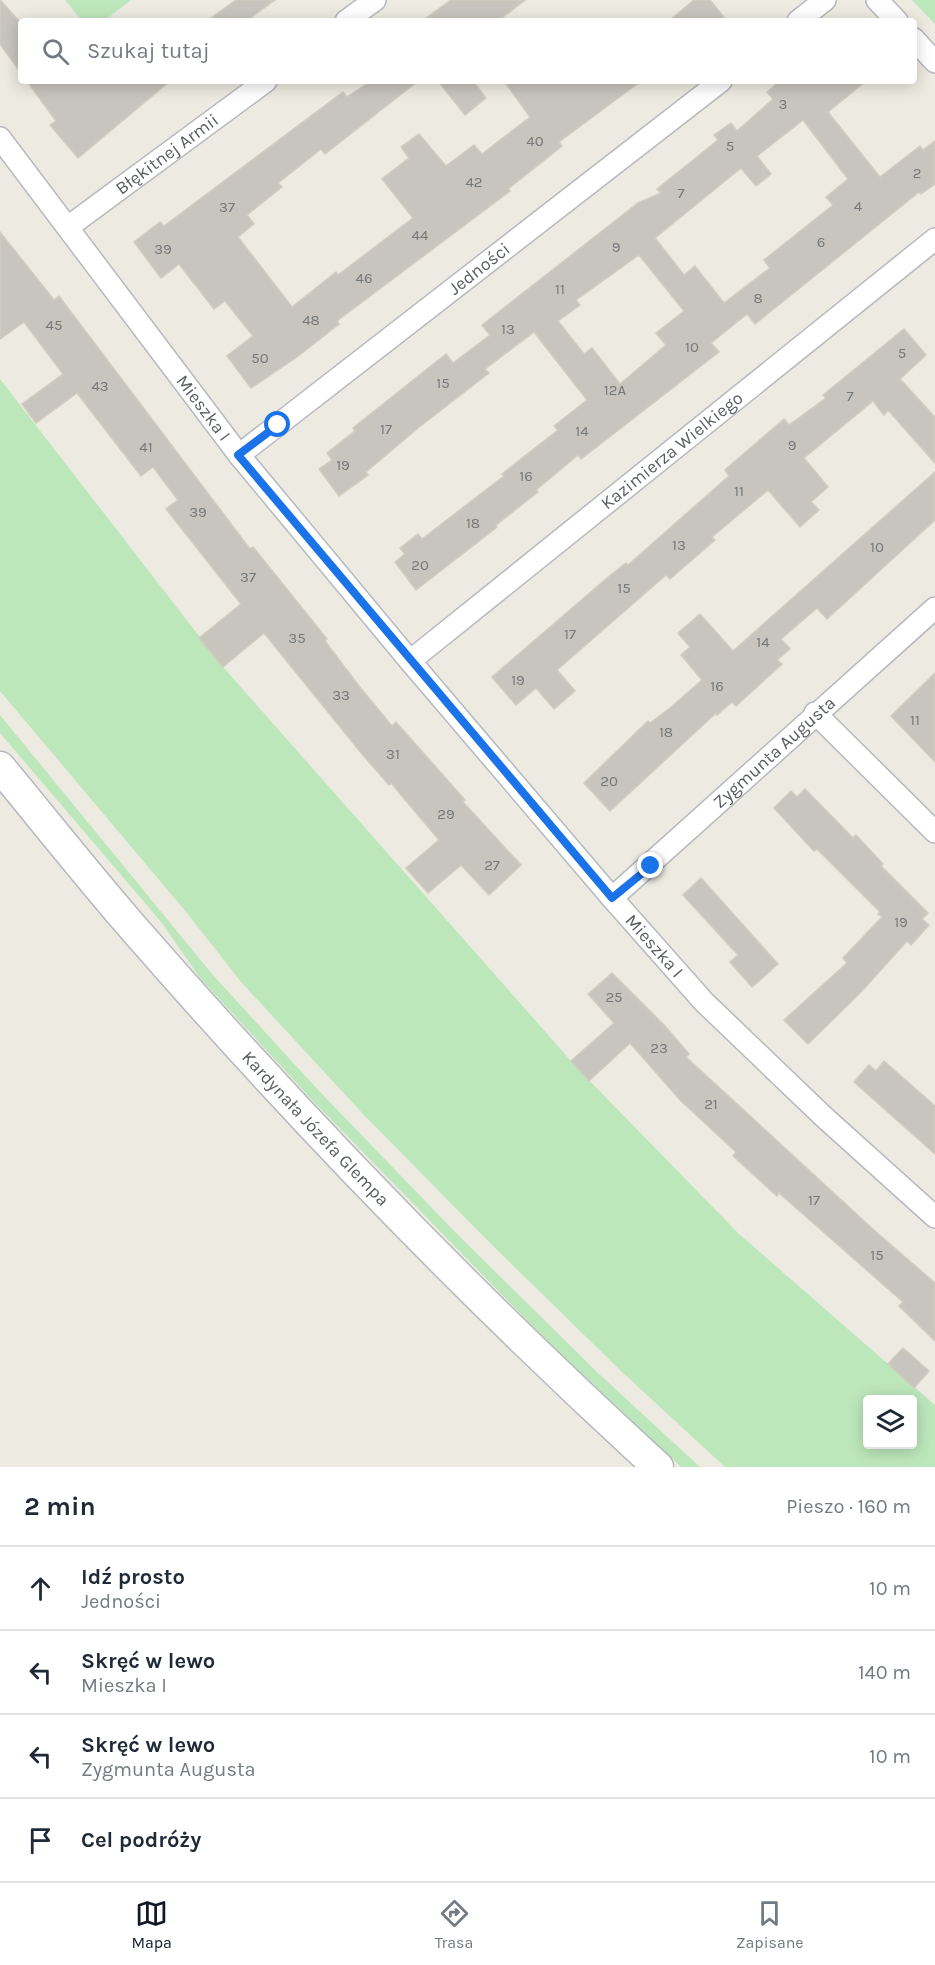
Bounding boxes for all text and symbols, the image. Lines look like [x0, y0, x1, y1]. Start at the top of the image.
search box [18, 18, 917, 84]
icon: search [39, 35, 72, 68]
text: Szukaj tutaj [87, 38, 210, 64]
house number: 3 [779, 95, 787, 113]
street label: Błękitnej Armii [111, 109, 223, 199]
house number: 40 [526, 132, 544, 150]
house number: 5 [726, 137, 734, 155]
house number: 2 [913, 164, 921, 182]
house number: 42 [465, 173, 483, 191]
house number: 7 [677, 184, 685, 202]
house number: 4 [854, 197, 863, 215]
house number: 37 [219, 198, 235, 216]
house number: 44 [412, 226, 429, 244]
house number: 6 [817, 233, 825, 251]
street label: Jedności [444, 238, 514, 299]
house number: 9 [612, 238, 620, 256]
house number: 39 [154, 240, 172, 258]
house number: 46 [356, 269, 372, 287]
house number: 11 [555, 280, 565, 298]
house number: 8 [753, 289, 763, 307]
house number: 48 [302, 311, 320, 329]
house number: 45 [46, 316, 62, 334]
house number: 13 [501, 320, 515, 338]
house number: 10 [685, 338, 699, 356]
house number: 5 [898, 344, 906, 362]
house number: 50 [251, 349, 269, 367]
street label: Mieszka I [171, 370, 236, 445]
house number: 15 [436, 374, 450, 392]
house number: 43 [91, 377, 109, 395]
house number: 12A [604, 381, 627, 399]
street label: Kazimierza Wielkiego [596, 387, 747, 514]
house number: 7 [846, 387, 854, 405]
route start [264, 411, 290, 437]
house number: 17 [380, 420, 392, 438]
house number: 14 [575, 422, 589, 440]
house number: 9 [788, 436, 796, 454]
house number: 41 [139, 438, 153, 456]
house number: 19 [336, 456, 350, 474]
house number: 16 [519, 467, 533, 485]
house number: 11 [734, 482, 744, 500]
house number: 39 [189, 503, 207, 521]
house number: 18 [466, 514, 480, 532]
house number: 13 [672, 536, 686, 554]
house number: 10 [870, 538, 884, 556]
house number: 20 [411, 556, 429, 574]
house number: 37 [240, 568, 256, 586]
house number: 15 [617, 579, 631, 597]
house number: 17 [564, 625, 576, 643]
house number: 35 [288, 629, 306, 647]
house number: 14 [756, 633, 770, 651]
house number: 19 [511, 671, 525, 689]
house number: 16 [710, 677, 724, 695]
house number: 33 [332, 686, 350, 704]
street label: Zygmunta Augusta [708, 692, 840, 813]
house number: 11 [910, 711, 920, 729]
house number: 18 [659, 723, 673, 741]
house number: 31 [386, 745, 400, 763]
house number: 20 [600, 772, 618, 790]
house number: 29 [437, 805, 455, 823]
route end [637, 852, 663, 878]
house number: 27 [484, 856, 500, 874]
street label: Mieszka I [620, 910, 688, 982]
house number: 19 [894, 913, 908, 931]
house number: 25 [605, 988, 623, 1006]
house number: 23 [650, 1039, 668, 1057]
street label: Kardynała Józefa Glempa [237, 1046, 394, 1211]
house number: 21 [704, 1095, 718, 1113]
house number: 17 [808, 1191, 820, 1209]
house number: 15 [870, 1246, 884, 1264]
map controls [863, 1395, 917, 1449]
button: layers [863, 1395, 917, 1449]
text: 2 min [24, 1491, 96, 1522]
text: Pieszo · 160 m [786, 1495, 911, 1518]
text: Idź prosto [81, 1564, 185, 1590]
icon: ahead [24, 1572, 57, 1605]
text: 10 m [869, 1577, 911, 1600]
text: Jedności [81, 1590, 161, 1613]
text: Skręć w lewo [81, 1648, 215, 1674]
icon: left [24, 1656, 57, 1689]
text: 140 m [858, 1661, 911, 1684]
text: Mieszka I [81, 1674, 167, 1697]
text: Skręć w lewo [81, 1732, 215, 1758]
icon: left [24, 1740, 57, 1773]
text: 10 m [869, 1745, 911, 1768]
text: Zygmunta Augusta [81, 1758, 255, 1781]
icon: arrive [24, 1824, 57, 1857]
text: Cel podróży [81, 1827, 201, 1853]
tab: Mapa [131, 1897, 172, 1952]
tab: Trasa [435, 1897, 473, 1952]
tab: Zapisane [736, 1897, 804, 1952]

